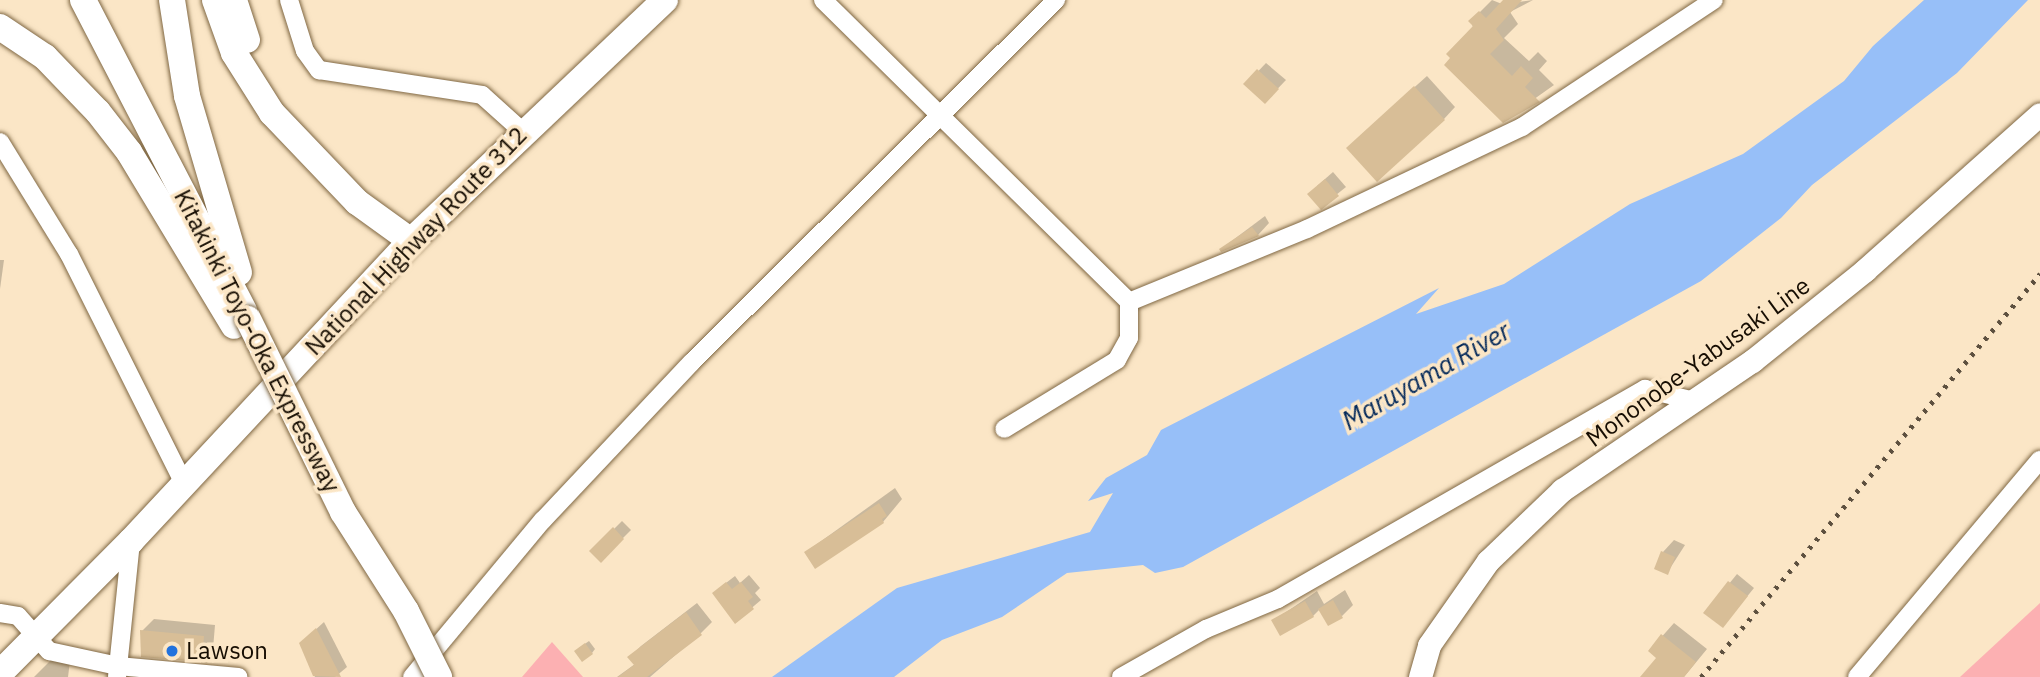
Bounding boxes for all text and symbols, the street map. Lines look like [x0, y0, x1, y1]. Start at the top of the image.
street label: National Highway Route 312 [299, 121, 533, 361]
street label: Kitakinki Toyo-Oka Expressway [168, 185, 346, 497]
street label: Mononobe-Yabusaki Line [1580, 271, 1816, 453]
water label: Maruyama River [1337, 315, 1515, 437]
place label: Lawson [186, 637, 268, 665]
marker: Lawson [164, 643, 180, 659]

